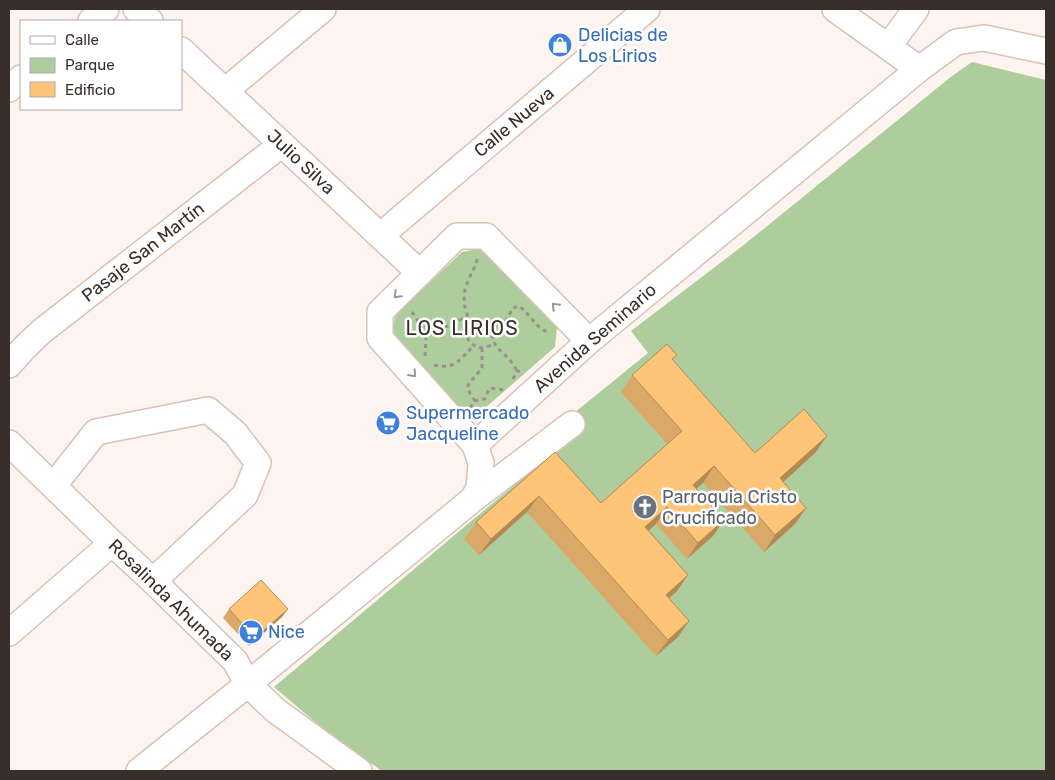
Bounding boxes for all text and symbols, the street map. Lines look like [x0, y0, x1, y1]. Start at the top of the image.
legend [20, 20, 182, 110]
place label: Delicias de Los Lirios [578, 24, 668, 67]
text: Calle [65, 31, 99, 49]
shop icon: Delicias de Los Lirios [547, 32, 573, 58]
text: Parque [65, 56, 115, 74]
text: Edificio [65, 81, 115, 99]
street label: Calle Nueva [469, 82, 559, 162]
street label: Julio Silva [262, 125, 340, 199]
street label: Pasaje San Martín [77, 197, 209, 307]
street label: Avenida Seminario [529, 279, 661, 397]
one-way arrow [394, 289, 403, 298]
one-way arrow [552, 303, 561, 312]
district label: LOS LIRIOS [405, 316, 519, 340]
one-way arrow [407, 369, 416, 378]
place label: Supermercado Jacqueline [406, 402, 529, 445]
supermarket icon: Supermercado Jacqueline [375, 410, 401, 436]
place label: Parroquia Cristo Crucificado [662, 486, 797, 529]
church icon: Parroquia Cristo Crucificado [632, 494, 658, 520]
street label: Rosalinda Ahumada [104, 535, 238, 665]
supermarket icon: Nice [238, 619, 264, 645]
place label: Nice [268, 621, 305, 643]

